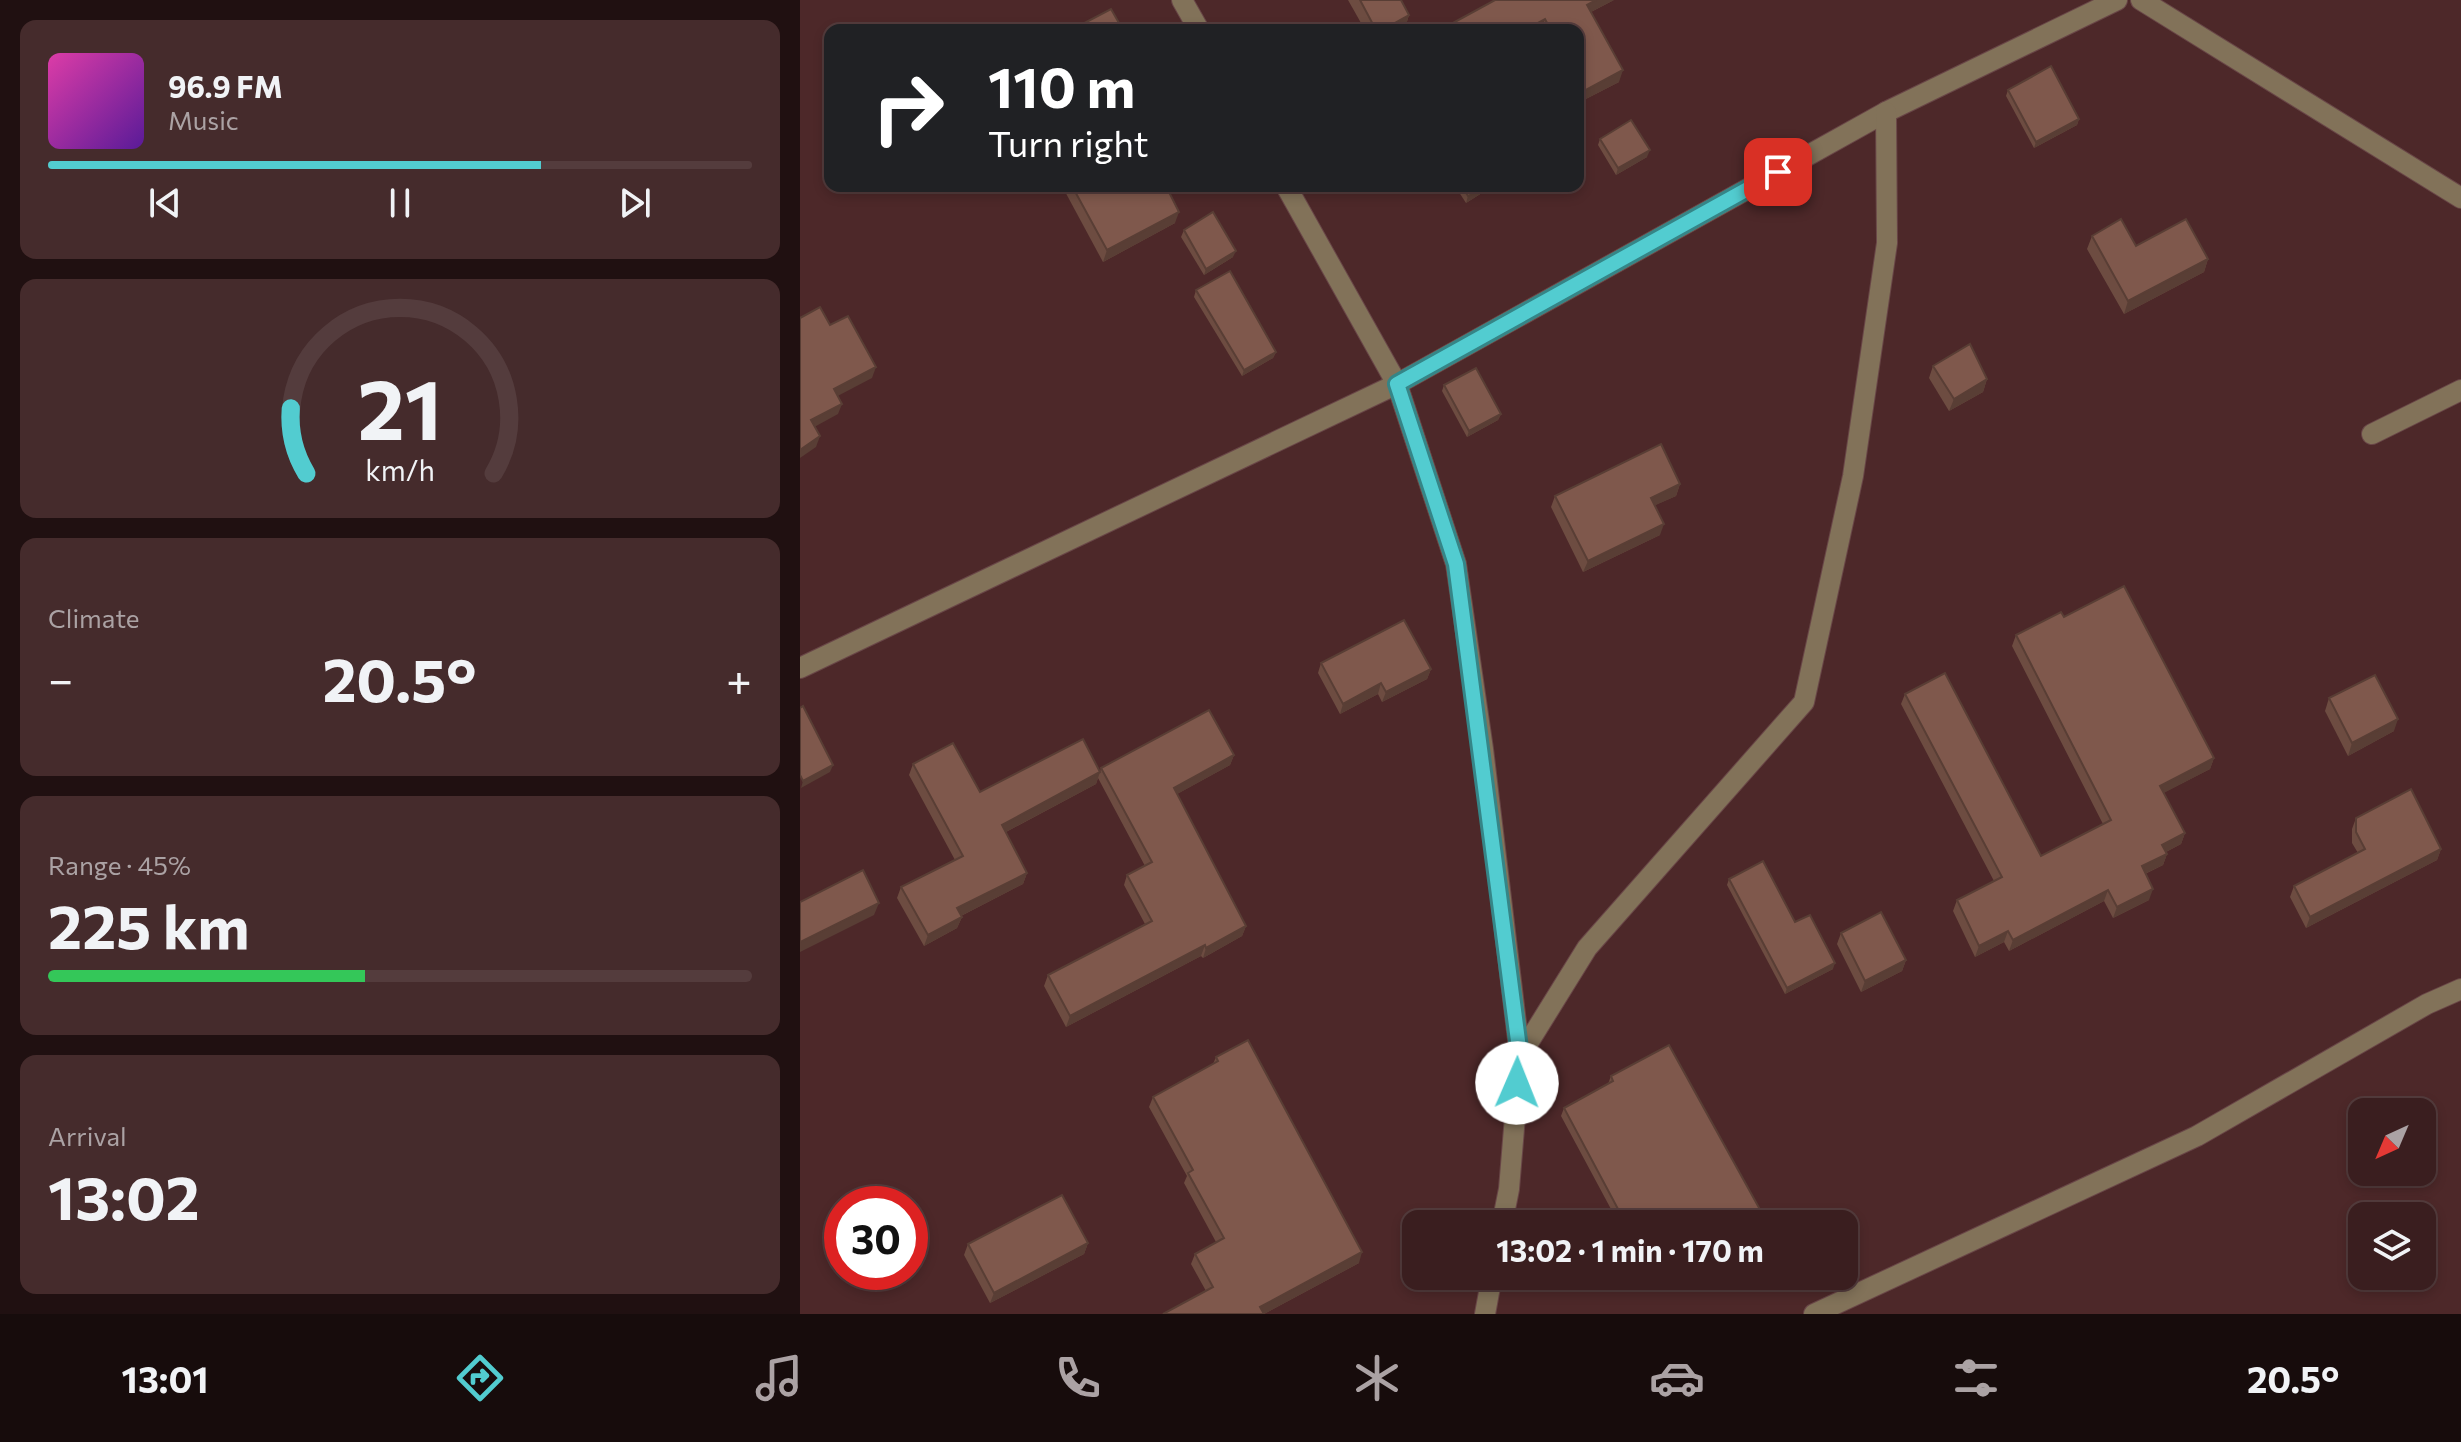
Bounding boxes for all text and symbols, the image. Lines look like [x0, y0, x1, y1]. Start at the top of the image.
text: 110 m [988, 51, 1135, 120]
icon: right [856, 56, 960, 160]
text: 96.9 FM [168, 67, 283, 104]
text: Music [168, 104, 239, 135]
text: Turn right [988, 120, 1149, 164]
pin [1744, 138, 1812, 206]
icon: arrive [1756, 150, 1800, 194]
icon: previous [143, 181, 187, 225]
icon: pause [378, 181, 422, 225]
icon: next [613, 181, 657, 225]
text: 21 [358, 355, 442, 457]
text: km/h [365, 452, 435, 487]
text: Climate [48, 602, 140, 633]
text: 20.5° [323, 641, 477, 714]
text: − [48, 651, 73, 705]
text: + [726, 651, 752, 705]
text: Range · 45% [48, 849, 191, 880]
text: 225 km [48, 888, 250, 961]
position arrow [1475, 1041, 1559, 1125]
north arrow [2348, 1098, 2436, 1186]
map controls [2348, 1098, 2436, 1290]
text: Arrival [48, 1120, 127, 1151]
text: 13:02 [48, 1159, 200, 1232]
speed limit sign: 30 [824, 1186, 928, 1290]
button: layers [2348, 1202, 2436, 1290]
text: 13:02 · 1 min · 170 m [1496, 1231, 1764, 1268]
icon: directions [452, 1350, 508, 1406]
icon: music [751, 1350, 807, 1406]
icon: phone [1050, 1350, 1106, 1406]
icon: climate [1349, 1350, 1405, 1406]
icon: car [1649, 1350, 1705, 1406]
icon: filters [1948, 1350, 2004, 1406]
text: 13:01 [122, 1356, 209, 1400]
text: 20.5° [2247, 1356, 2339, 1400]

